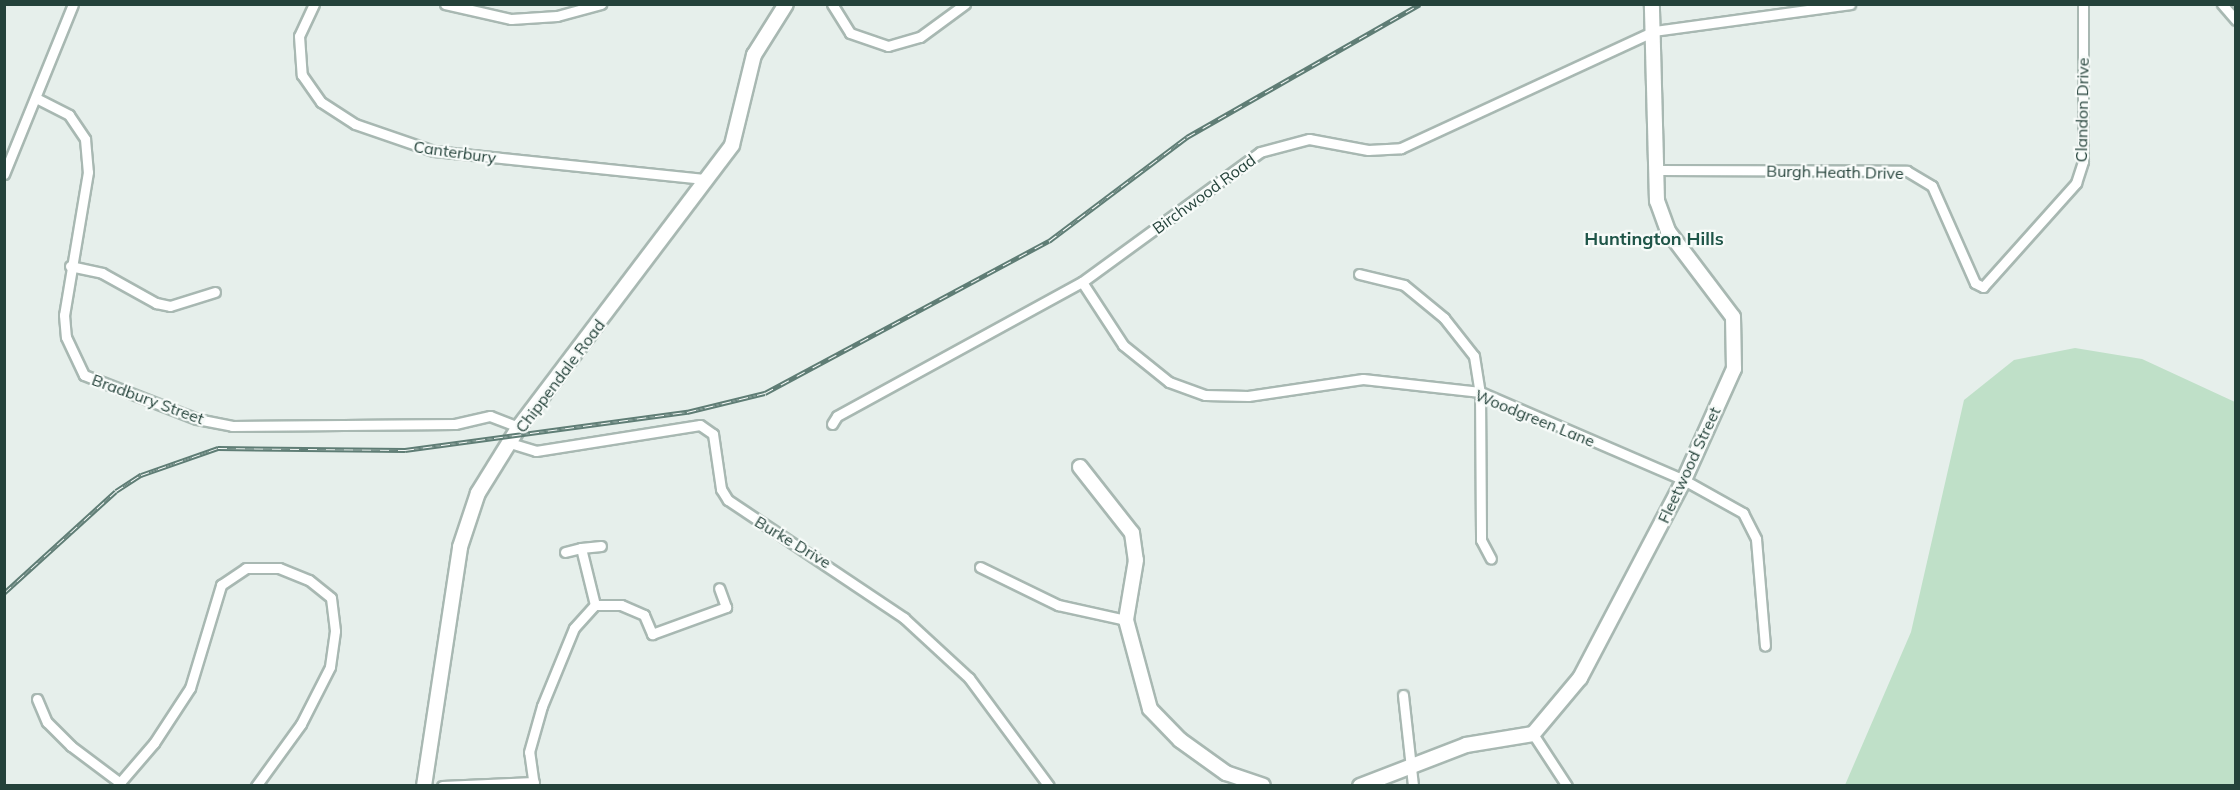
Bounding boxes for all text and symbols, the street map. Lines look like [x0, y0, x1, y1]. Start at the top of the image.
street label: Clandon Drive [2071, 58, 2093, 162]
street label: Canterbury [412, 137, 498, 167]
street label: Birchwood Road [1149, 150, 1259, 238]
street label: Burgh Heath Drive [1766, 161, 1904, 183]
district label: Huntington Hills [1584, 228, 1724, 250]
street label: Chippendale Road [511, 316, 609, 436]
street label: Bradbury Street [89, 370, 207, 428]
street label: Woodgreen Lane [1472, 385, 1598, 451]
street label: Fleetwood Street [1654, 404, 1724, 526]
street label: Burke Drive [751, 512, 835, 572]

